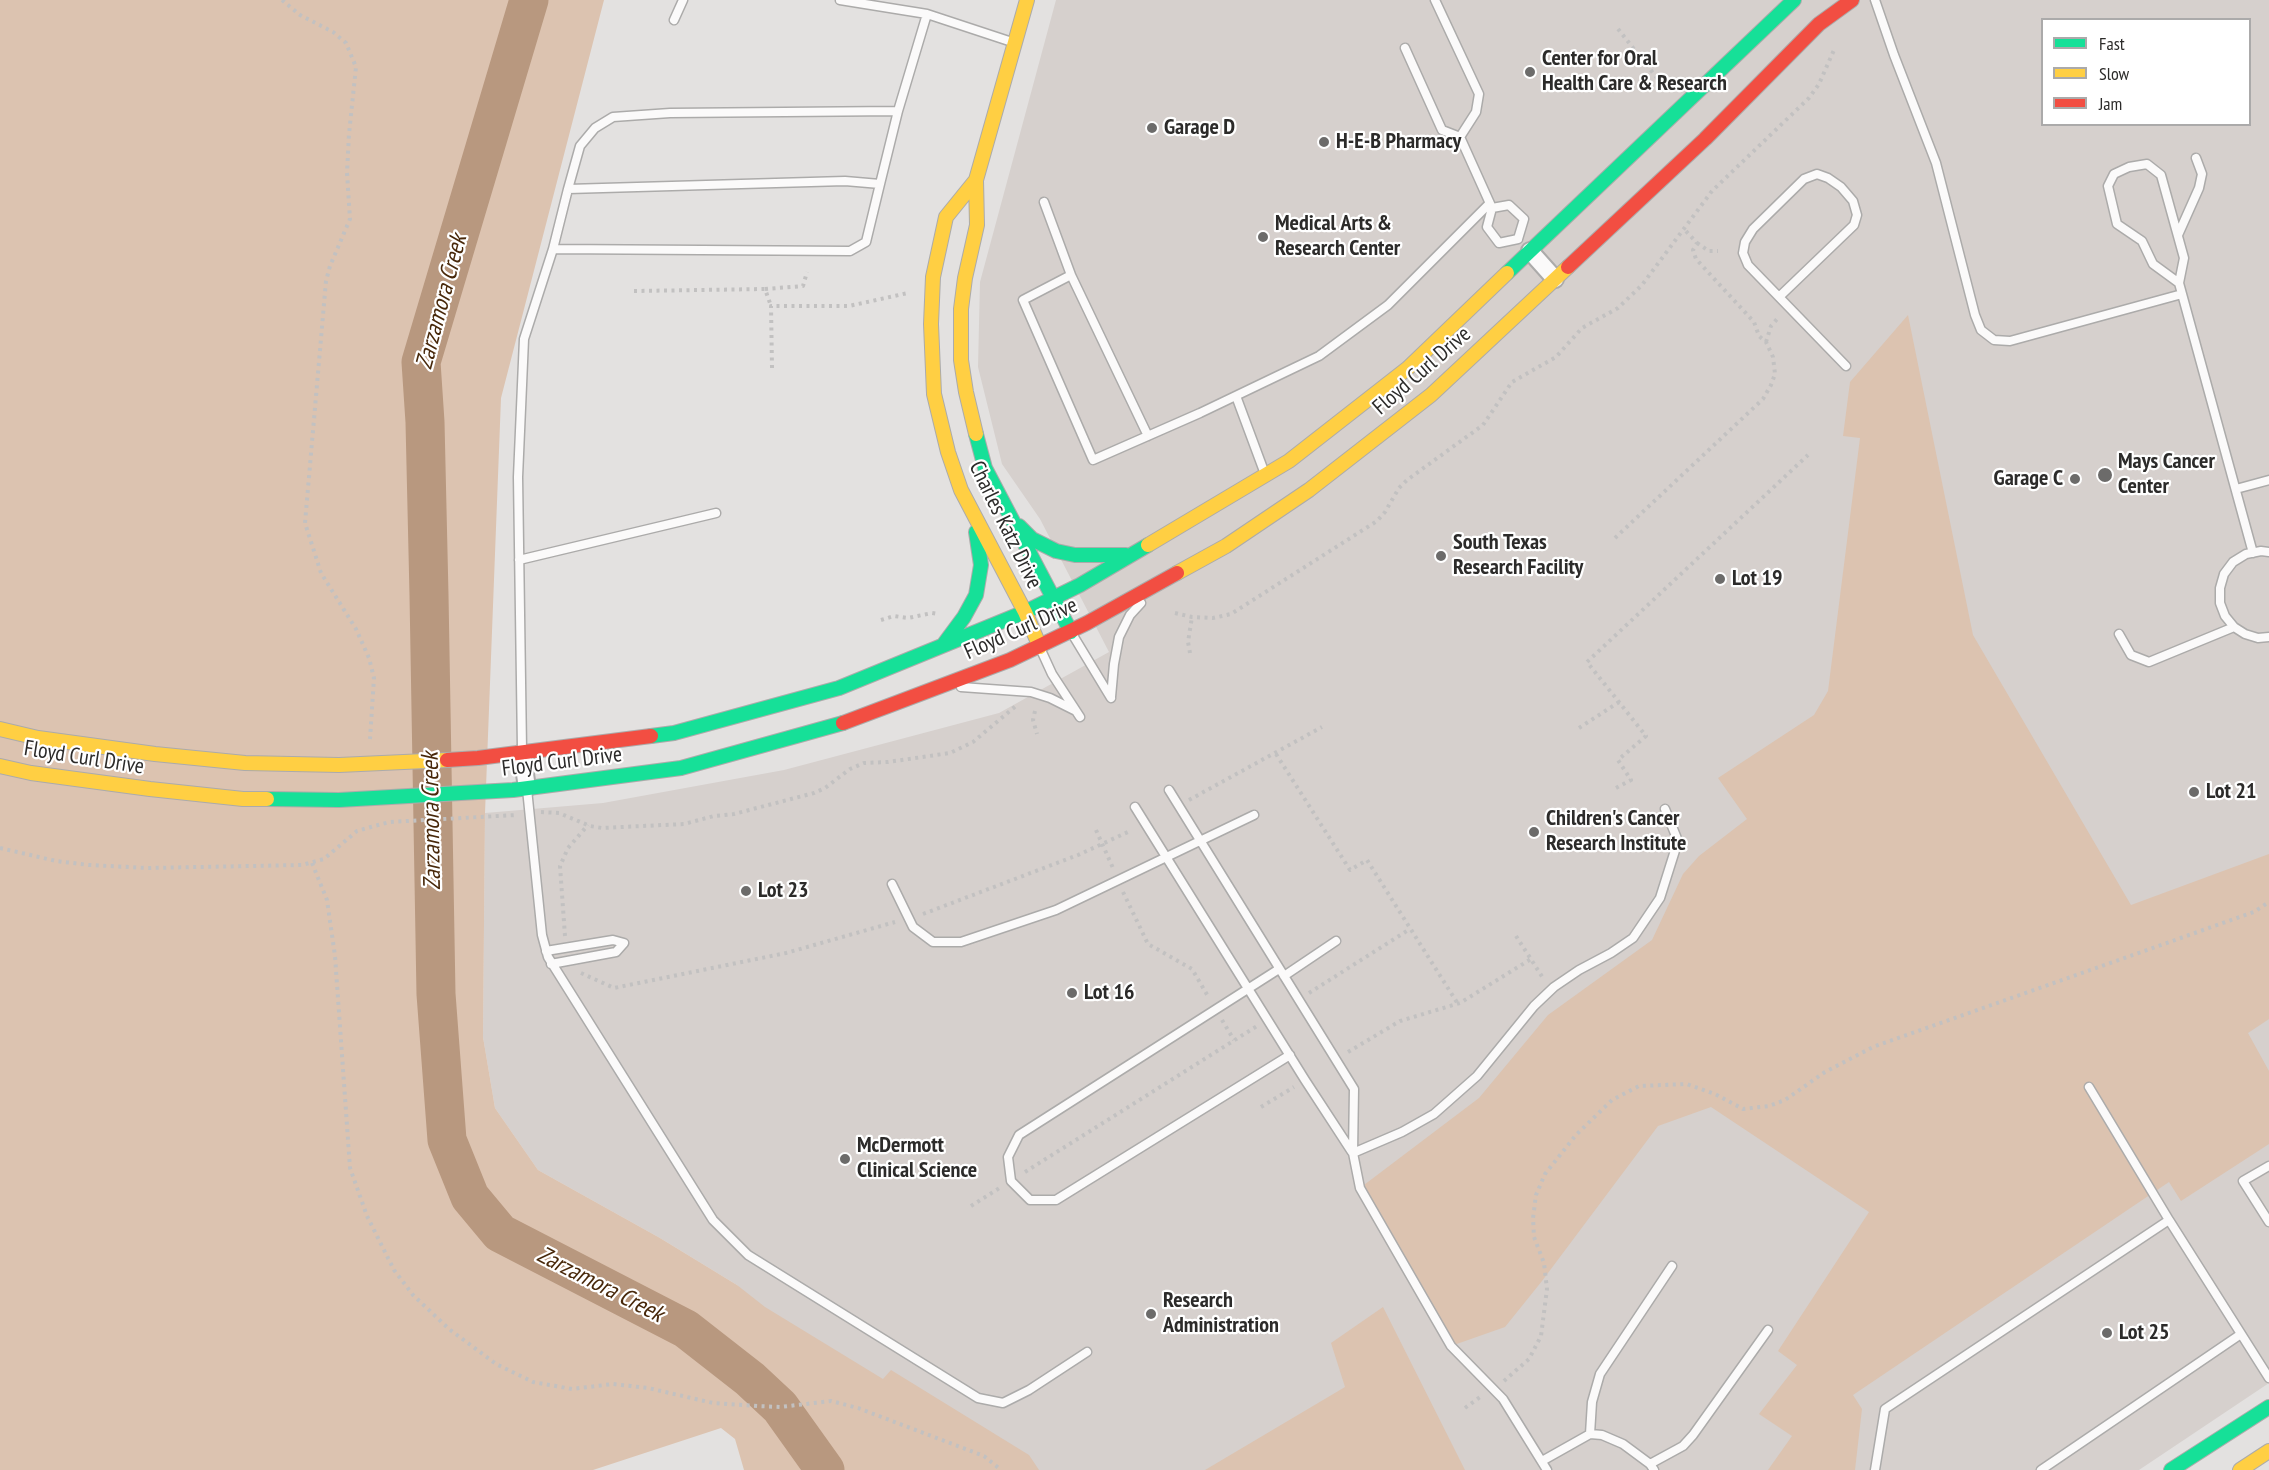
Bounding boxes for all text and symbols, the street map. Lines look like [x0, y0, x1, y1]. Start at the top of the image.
legend [2041, 18, 2251, 126]
text: Fast [2099, 32, 2125, 55]
place label: Center for Oral Health Care & Research [1542, 46, 1727, 98]
text: Slow [2099, 62, 2129, 85]
marker: Center for Oral Health Care & Research [1523, 65, 1537, 79]
text: Jam [2099, 92, 2122, 115]
place label: Garage D [1164, 115, 1235, 141]
marker: Garage D [1145, 121, 1159, 135]
place label: H-E-B Pharmacy [1336, 129, 1461, 155]
marker: H-E-B Pharmacy [1317, 135, 1331, 149]
place label: Medical Arts & Research Center [1275, 211, 1400, 262]
marker: Medical Arts & Research Center [1256, 230, 1270, 244]
water label: Zarzamora Creek [410, 232, 474, 372]
street label: Floyd Curl Drive [1368, 321, 1476, 421]
place label: Mays Cancer Center [2118, 449, 2215, 500]
street label: Charles Katz Drive [963, 457, 1047, 593]
place label: Garage C [1994, 466, 2063, 492]
marker: Mays Cancer Center [2096, 466, 2114, 484]
marker: Garage C [2068, 472, 2082, 486]
place label: South Texas Research Facility [1453, 530, 1583, 582]
marker: South Texas Research Facility [1434, 549, 1448, 563]
place label: Lot 19 [1732, 566, 1782, 592]
marker: Lot 19 [1713, 572, 1727, 586]
street label: Floyd Curl Drive [960, 592, 1082, 666]
street label: Floyd Curl Drive [22, 735, 146, 781]
street label: Floyd Curl Drive [500, 742, 624, 782]
water label: Zarzamora Creek [416, 752, 448, 890]
place label: Lot 21 [2206, 779, 2256, 805]
marker: Lot 21 [2187, 785, 2201, 799]
place label: Children's Cancer Research Institute [1546, 806, 1687, 858]
marker: Children's Cancer Research Institute [1527, 825, 1541, 839]
place label: Lot 23 [758, 878, 808, 904]
marker: Lot 23 [739, 884, 753, 898]
place label: Lot 16 [1084, 980, 1134, 1006]
marker: Lot 16 [1065, 986, 1079, 1000]
place label: McDermott Clinical Science [857, 1133, 977, 1184]
marker: McDermott Clinical Science [838, 1152, 852, 1166]
water label: Zarzamora Creek [532, 1241, 668, 1329]
place label: Research Administration [1163, 1288, 1279, 1340]
marker: Research Administration [1144, 1307, 1158, 1321]
place label: Lot 25 [2119, 1320, 2169, 1346]
marker: Lot 25 [2100, 1326, 2114, 1340]

